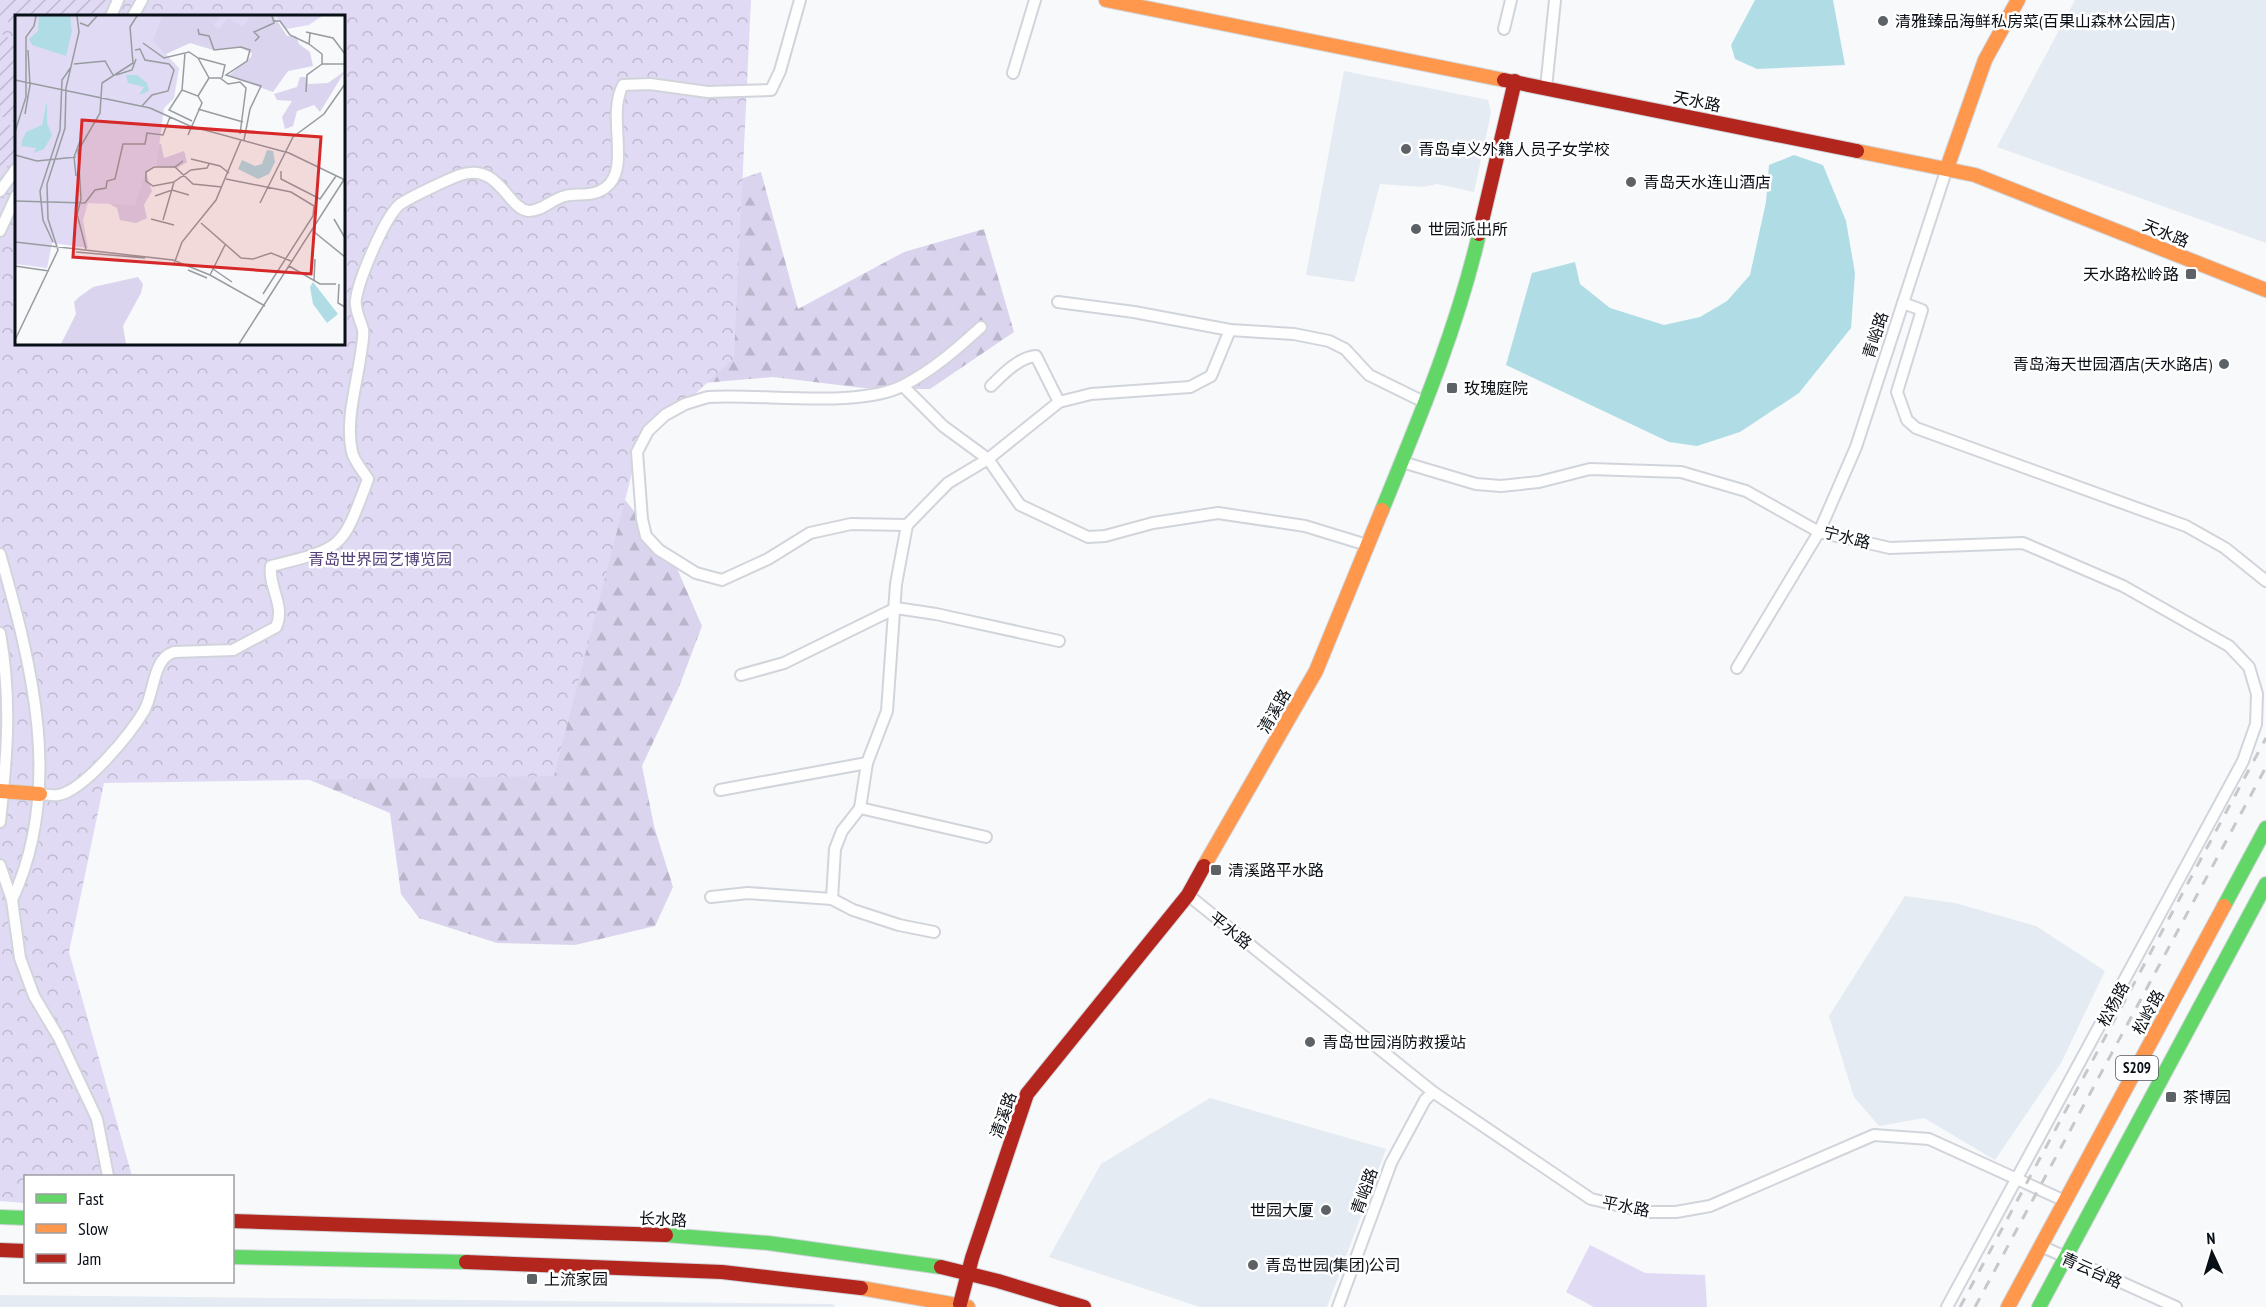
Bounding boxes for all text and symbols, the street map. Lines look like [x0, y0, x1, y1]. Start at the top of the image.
place label: 清雅臻品海鲜私房菜(百果山森林公园店) [1895, 11, 2175, 31]
marker: 清雅臻品海鲜私房菜(百果山森林公园店) [1876, 14, 1890, 28]
inset map [15, 15, 345, 345]
street label: 天水路 [1672, 87, 1722, 115]
place label: 青岛卓义外籍人员子女学校 [1418, 139, 1610, 159]
marker: 青岛卓义外籍人员子女学校 [1399, 142, 1413, 156]
place label: 青岛天水连山酒店 [1643, 172, 1771, 192]
marker: 青岛天水连山酒店 [1624, 175, 1638, 189]
street label: 天水路 [2140, 215, 2192, 251]
place label: 世园派出所 [1428, 219, 1508, 239]
marker: 世园派出所 [1409, 222, 1423, 236]
place label: 天水路松岭路 [2083, 264, 2179, 284]
marker: 天水路松岭路 [2184, 267, 2198, 281]
street label: 青峪路 [1858, 309, 1892, 361]
place label: 青岛海天世园酒店(天水路店) [2013, 354, 2212, 374]
marker: 青岛海天世园酒店(天水路店) [2217, 357, 2231, 371]
place label: 玫瑰庭院 [1464, 378, 1528, 398]
marker: 玫瑰庭院 [1445, 381, 1459, 395]
street label: 宁水路 [1821, 521, 1873, 553]
park label: 青岛世界园艺博览园 [308, 549, 452, 569]
street label: 清溪路 [1253, 685, 1295, 737]
place label: 清溪路平水路 [1228, 860, 1324, 880]
marker: 清溪路平水路 [1209, 863, 1223, 877]
street label: 平水路 [1206, 907, 1256, 953]
street label: 松杨路 [2093, 978, 2133, 1030]
street label: 松岭路 [2128, 986, 2168, 1038]
place label: 青岛世园消防救援站 [1322, 1032, 1466, 1052]
marker: 青岛世园消防救援站 [1303, 1035, 1317, 1049]
road number: S209 [2116, 1056, 2158, 1080]
place label: 茶博园 [2183, 1087, 2231, 1107]
street label: 清溪路 [985, 1089, 1021, 1141]
marker: 茶博园 [2164, 1090, 2178, 1104]
street label: 青峪路 [1346, 1165, 1382, 1217]
legend [24, 1175, 234, 1283]
text: Fast [78, 1187, 104, 1210]
street label: 平水路 [1601, 1192, 1651, 1220]
place label: 世园大厦 [1250, 1200, 1314, 1220]
marker: 世园大厦 [1319, 1203, 1333, 1217]
street label: 长水路 [639, 1208, 687, 1230]
text: Slow [78, 1217, 109, 1240]
north arrow [2182, 1223, 2242, 1283]
text: N [2206, 1228, 2216, 1248]
text: Jam [77, 1247, 101, 1270]
street label: 青云台路 [2059, 1248, 2125, 1292]
place label: 青岛世园(集团)公司 [1265, 1255, 1400, 1275]
marker: 青岛世园(集团)公司 [1246, 1258, 1260, 1272]
place label: 上流家园 [544, 1269, 608, 1289]
marker: 上流家园 [525, 1272, 539, 1286]

